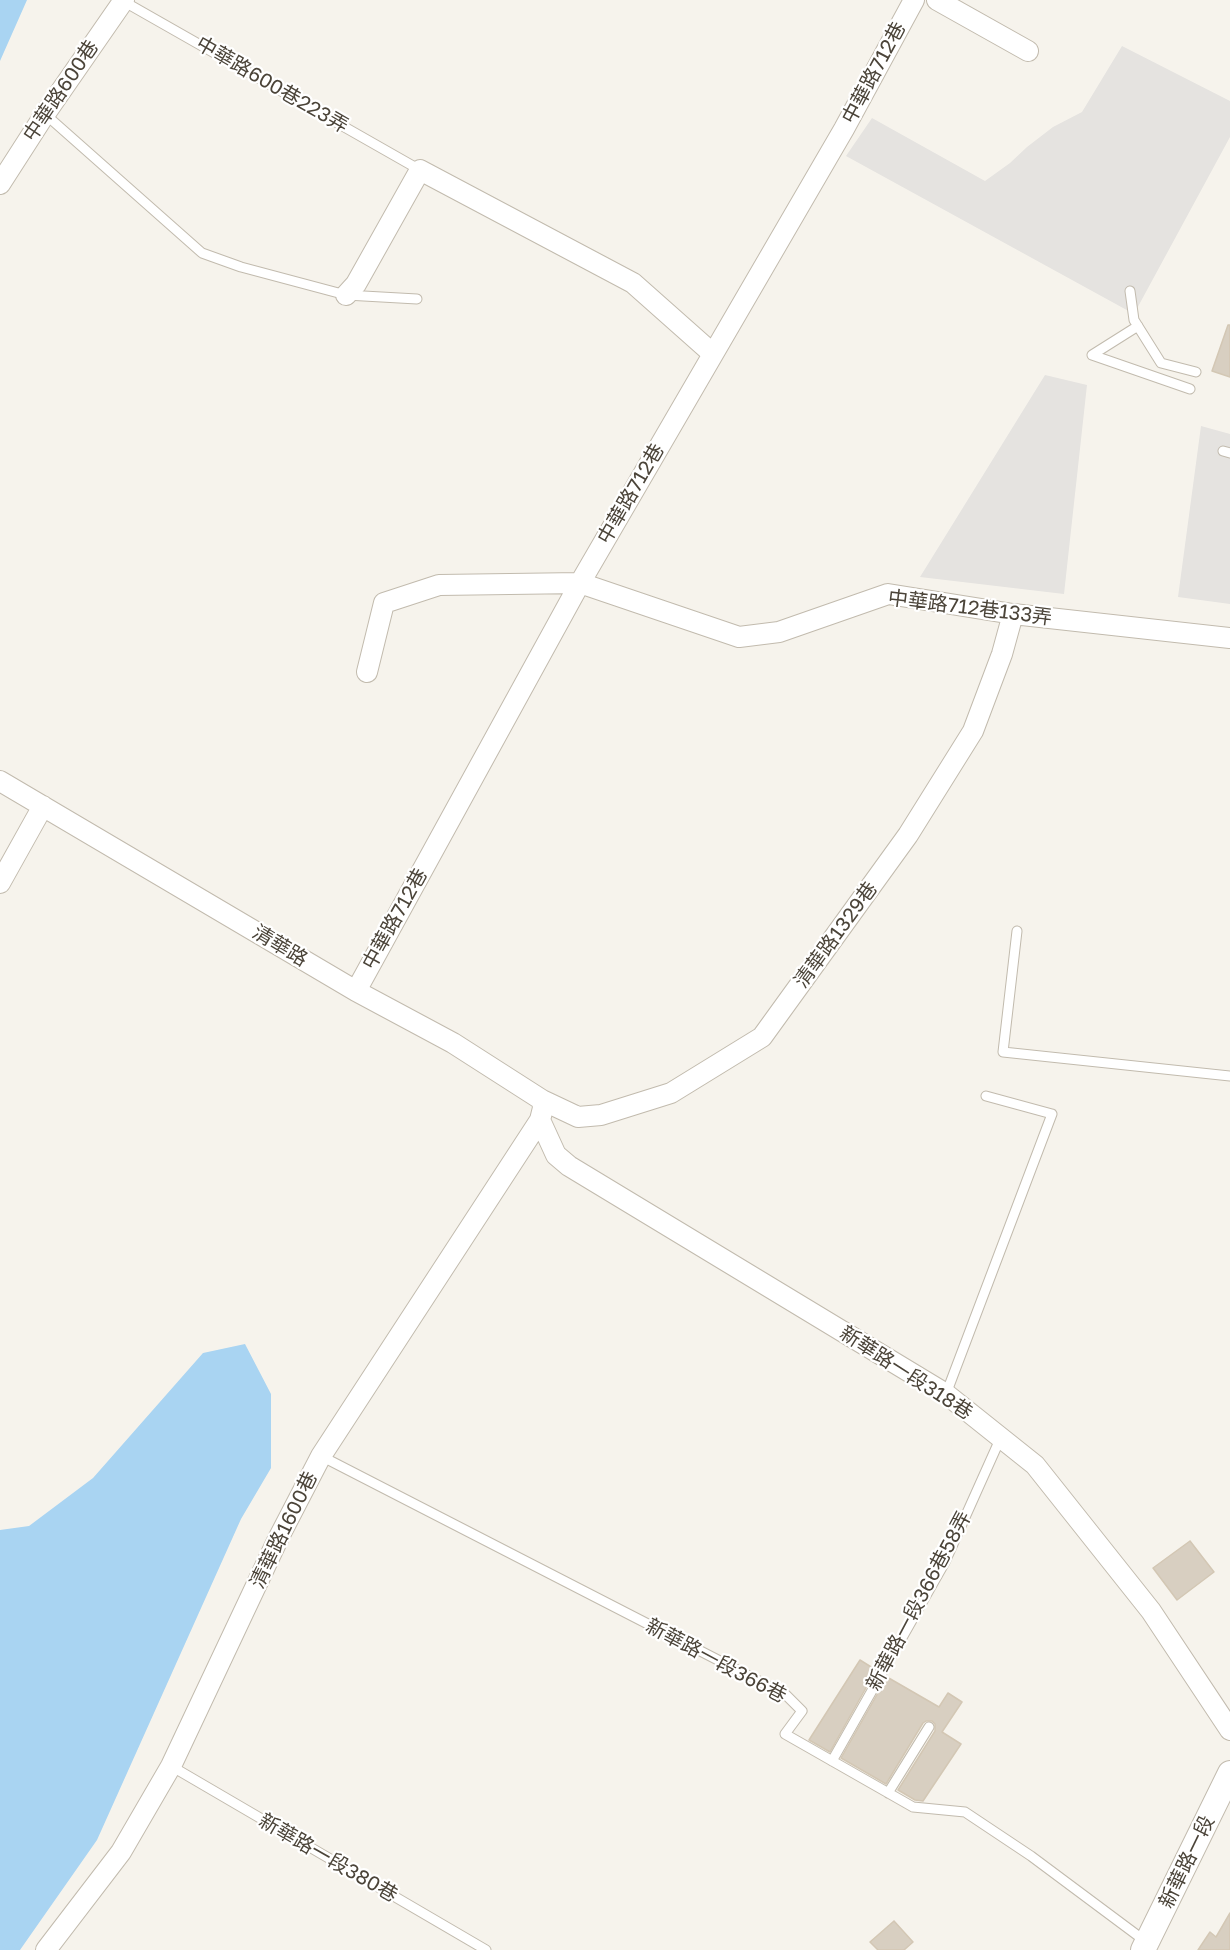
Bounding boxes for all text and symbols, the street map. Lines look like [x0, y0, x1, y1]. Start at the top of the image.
street label: 中華路712巷 [837, 18, 911, 128]
street label: 中華路600巷223弄 [192, 32, 352, 138]
street label: 中華路600巷 [18, 36, 104, 146]
street label: 中華路712巷 [593, 440, 669, 548]
street label: 中華路712巷133弄 [887, 586, 1053, 630]
street label: 中華路712巷 [357, 864, 433, 974]
street label: 清華路1329巷 [790, 877, 882, 993]
street label: 清華路 [248, 920, 312, 972]
street label: 新華路一段318巷 [835, 1321, 977, 1425]
street label: 清華路1600巷 [245, 1468, 323, 1592]
street label: 新華路一段366巷58弄 [862, 1507, 976, 1695]
street label: 新華路一段366巷 [642, 1614, 790, 1708]
street label: 新華路一段380巷 [254, 1809, 402, 1907]
street label: 新華路一段 [1154, 1812, 1220, 1912]

